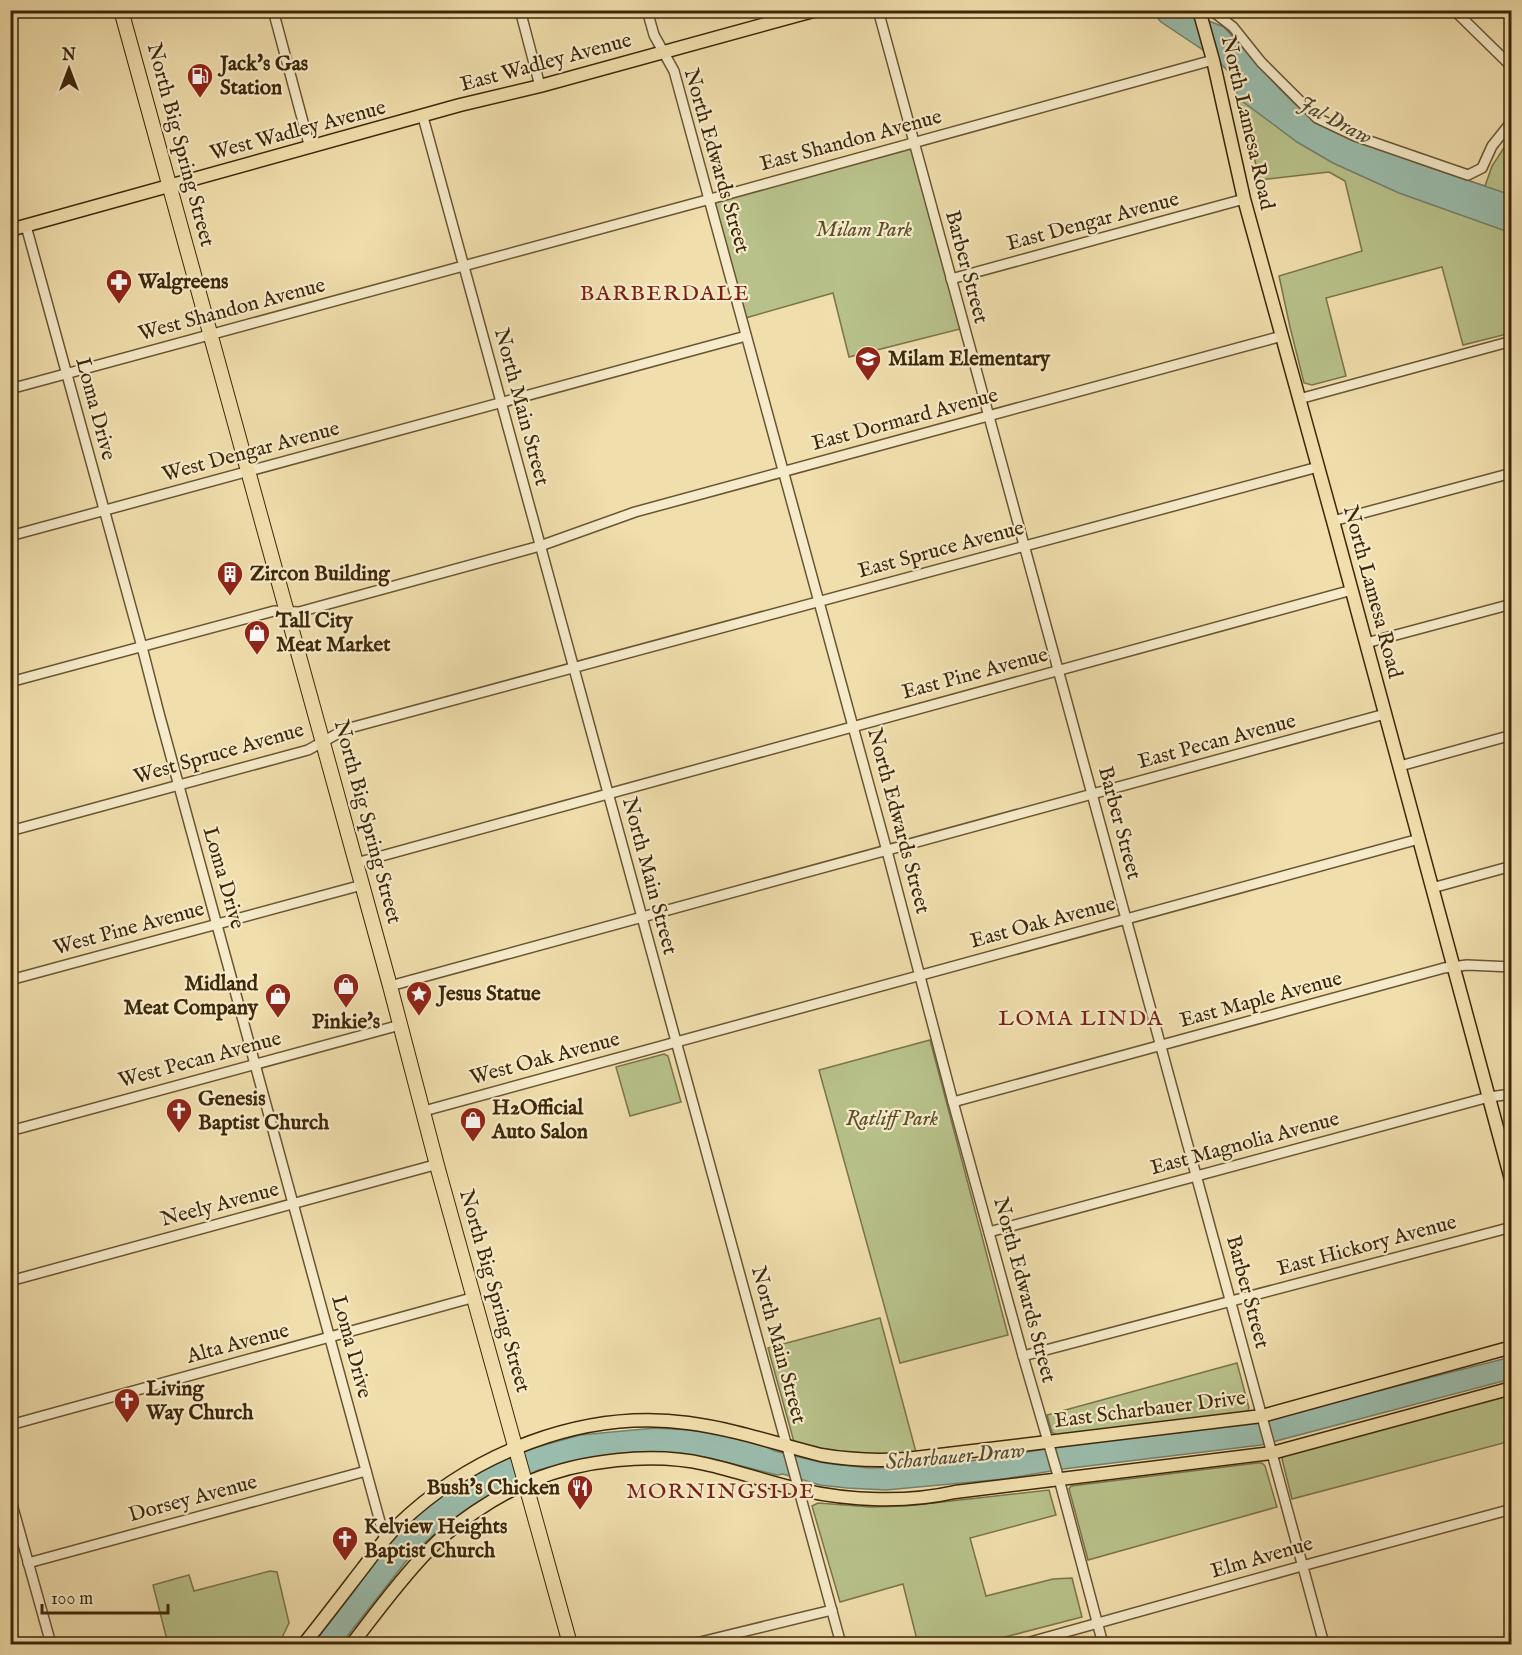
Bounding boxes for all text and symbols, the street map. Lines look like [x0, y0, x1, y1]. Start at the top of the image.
street label: East Wadley Avenue [457, 27, 635, 99]
street label: North Lamesa Road [1214, 33, 1280, 213]
north arrow [39, 39, 99, 99]
street label: North Big Spring Street [140, 40, 220, 250]
text: N [61, 46, 76, 66]
place label: Jack's Gas Station [217, 51, 308, 102]
fuel station icon: Jack's Gas Station [185, 61, 215, 99]
street label: North Edwards Street [677, 65, 755, 257]
water label: Jal Draw [1294, 90, 1376, 152]
street label: West Wadley Avenue [207, 94, 389, 167]
street label: East Shandon Avenue [757, 104, 945, 178]
street label: East Dengar Avenue [1004, 186, 1183, 258]
street label: Barber Street [938, 207, 994, 327]
park label: Milam Park [816, 217, 913, 244]
pharmacy icon: Walgreens [104, 267, 134, 305]
place label: Walgreens [137, 269, 229, 296]
street label: West Shandon Avenue [136, 272, 329, 348]
district label: BARBERDALE [580, 280, 750, 308]
street label: North Main Street [487, 325, 555, 489]
school or university icon: Milam Elementary [853, 344, 883, 382]
place label: Milam Elementary [888, 346, 1051, 373]
street label: Loma Drive [68, 355, 122, 464]
street label: East Dormard Avenue [809, 382, 1001, 458]
street label: West Dengar Avenue [159, 415, 343, 489]
street label: North Lamesa Road [1336, 503, 1408, 682]
street label: East Spruce Avenue [855, 515, 1027, 585]
building icon: Zircon Building [215, 559, 245, 597]
place label: Zircon Building [250, 561, 390, 588]
place label: Tall City Meat Market [275, 608, 391, 659]
shop icon: Tall City Meat Market [242, 618, 272, 656]
street label: East Pine Avenue [899, 641, 1051, 706]
street label: East Pecan Avenue [1135, 708, 1299, 776]
street label: West Spruce Avenue [131, 717, 308, 791]
street label: North Big Spring Street [327, 717, 407, 927]
street label: North Edwards Street [860, 725, 936, 917]
street label: Barber Street [1091, 763, 1147, 883]
street label: North Main Street [615, 794, 683, 958]
street label: Loma Drive [196, 824, 251, 933]
street label: East Oak Avenue [967, 891, 1119, 955]
street label: West Pine Avenue [51, 896, 208, 962]
street label: East Maple Avenue [1177, 965, 1345, 1035]
place label: Midland Meat Company [124, 971, 259, 1022]
shop icon: Pinkie's [331, 971, 361, 1009]
place icon: Jesus Statue [404, 979, 434, 1017]
shop icon: Midland Meat Company [263, 981, 293, 1019]
place label: Jesus Statue [435, 981, 541, 1008]
district label: LOMA LINDA [998, 1005, 1164, 1033]
place label: Pinkie's [312, 1009, 380, 1036]
street label: West Pecan Avenue [116, 1025, 285, 1095]
street label: West Oak Avenue [467, 1026, 623, 1092]
place label: Genesis Baptist Church [198, 1086, 330, 1137]
place label: H2Official Auto Salon [491, 1095, 588, 1146]
church icon: Genesis Baptist Church [164, 1096, 194, 1134]
shop icon: H2Official Auto Salon [458, 1105, 488, 1143]
park label: Ratliff Park [846, 1106, 939, 1133]
street label: East Magnolia Avenue [1148, 1106, 1343, 1182]
street label: Neely Avenue [158, 1176, 283, 1234]
street label: North Big Spring Street [452, 1186, 536, 1396]
street label: North Edwards Street [986, 1194, 1062, 1386]
street label: East Hickory Avenue [1274, 1209, 1460, 1283]
street label: Barber Street [1219, 1232, 1275, 1352]
street label: North Main Street [744, 1263, 812, 1427]
street label: Loma Drive [324, 1293, 378, 1402]
street label: Alta Avenue [183, 1317, 293, 1371]
place label: Living Way Church [145, 1376, 254, 1427]
street label: East Scharbauer Drive [1053, 1385, 1248, 1435]
church icon: Living Way Church [112, 1386, 142, 1424]
water label: Scharbauer Draw [884, 1437, 1026, 1477]
street label: Dorsey Avenue [126, 1469, 261, 1529]
restaurant icon: Bush's Chicken [565, 1473, 595, 1511]
place label: Bush's Chicken [426, 1475, 560, 1502]
district label: MORNINGSIDE [626, 1478, 816, 1506]
place label: Kelview Heights Baptist Church [364, 1514, 507, 1565]
church icon: Kelview Heights Baptist Church [330, 1524, 360, 1562]
street label: Elm Avenue [1208, 1530, 1317, 1585]
scale bar [42, 1577, 168, 1615]
text: 100 m [51, 1588, 93, 1611]

